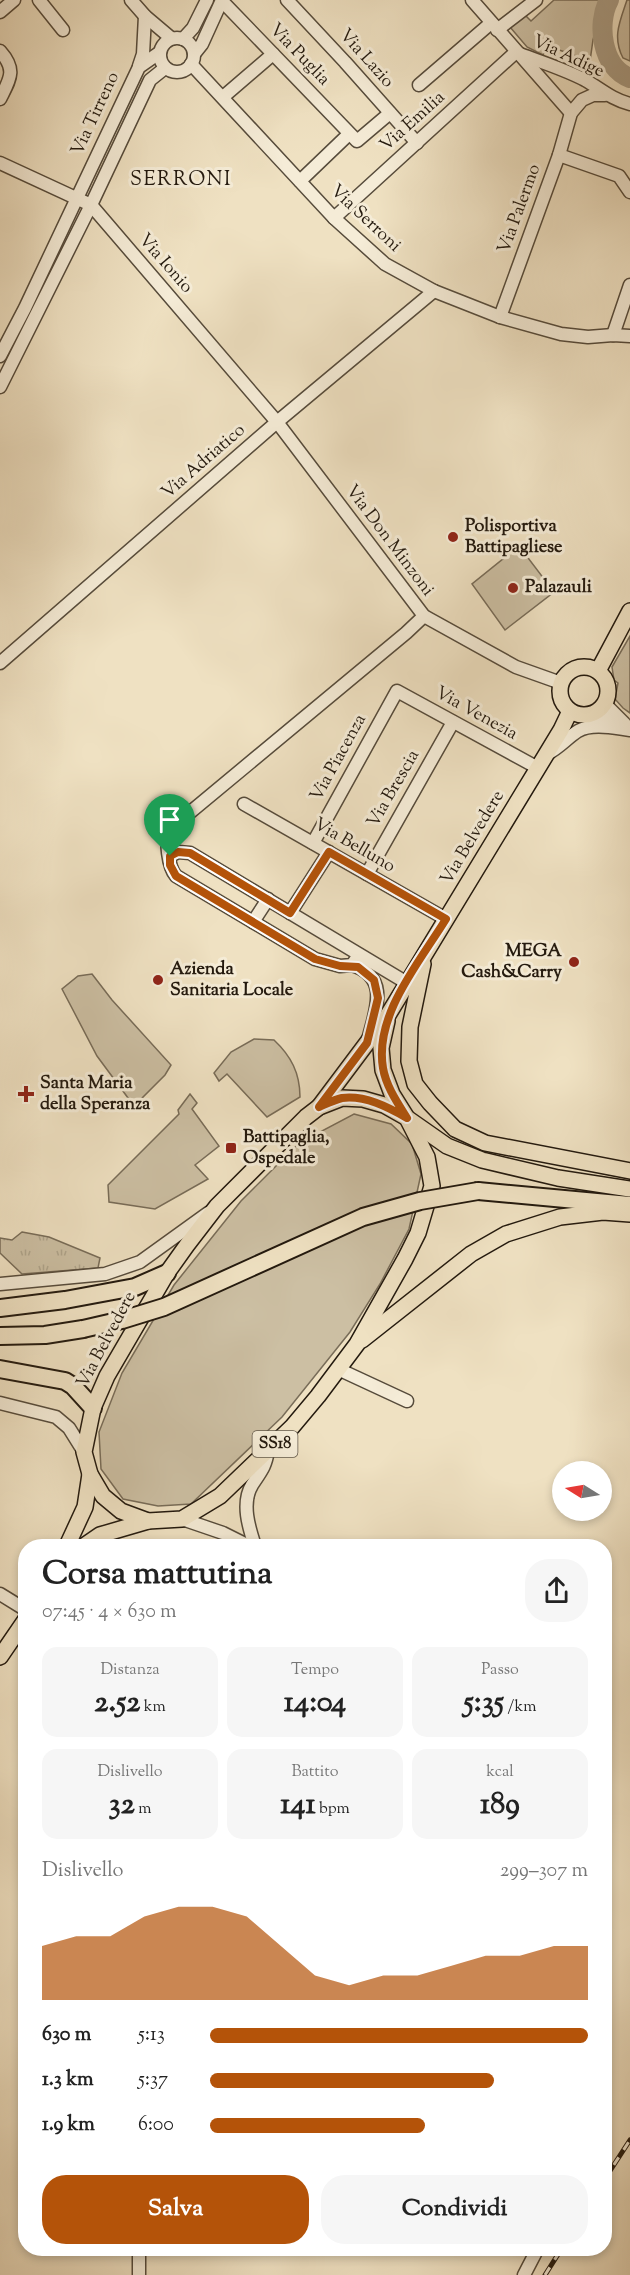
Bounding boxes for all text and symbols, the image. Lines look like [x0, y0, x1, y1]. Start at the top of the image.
street label: Via Puglia [262, 18, 336, 92]
street label: Via Lazio [332, 24, 400, 94]
street label: Via Adige [528, 29, 608, 85]
street label: Via Tirreno [65, 68, 127, 160]
street label: Via Emilia [375, 86, 451, 158]
street label: Via Palermo [492, 161, 548, 257]
district label: SERRONI [130, 166, 232, 195]
street label: Via Serroni [324, 179, 406, 259]
street label: Via Ionio [132, 228, 199, 300]
street label: Via Adriatico [156, 418, 252, 506]
street label: Via Don Minzoni [338, 480, 440, 602]
place label: Polisportiva Battipagliese [465, 514, 563, 561]
marker: Polisportiva Battipagliese [446, 530, 460, 544]
place label: Palazauli [525, 575, 593, 601]
marker: Palazauli [506, 581, 520, 595]
street label: Via Venezia [430, 681, 522, 747]
street label: Via Piacenza [304, 710, 374, 806]
street label: Via Brescia [361, 745, 427, 833]
street label: Via Belvedere [435, 786, 511, 890]
pin [144, 794, 195, 856]
icon: arrive [153, 803, 186, 836]
street label: Via Belluno [308, 812, 400, 880]
place label: MEGA Cash&Carry [461, 939, 562, 986]
marker: MEGA Cash&Carry [567, 955, 581, 969]
place label: Azienda Sanitaria Locale [170, 957, 294, 1004]
marker: Azienda Sanitaria Locale [151, 973, 165, 987]
place label: Santa Maria della Speranza [40, 1071, 151, 1118]
marker: Santa Maria della Speranza [17, 1085, 35, 1103]
place label: Battipaglia, Ospedale [243, 1125, 330, 1172]
marker: Battipaglia, Ospedale [224, 1141, 238, 1155]
street label: Via Belvedere [71, 1287, 143, 1393]
road number: SS18 [252, 1431, 298, 1457]
north arrow [552, 1461, 612, 1521]
map controls [552, 1461, 612, 1521]
text: Corsa mattutina [42, 1551, 272, 1599]
button: share [525, 1559, 588, 1622]
text: 07:45 · 4 × 630 m [42, 1598, 177, 1627]
text: Distanza [100, 1659, 160, 1682]
text: Tempo [291, 1659, 339, 1682]
text: Passo [481, 1659, 519, 1682]
text: 2.52 [94, 1682, 140, 1725]
text: 14:04 [284, 1682, 346, 1725]
text: 5:35 [464, 1682, 504, 1725]
text: km [140, 1696, 166, 1719]
text: /km [504, 1696, 536, 1719]
text: Dislivello [97, 1761, 163, 1784]
text: Battito [292, 1761, 338, 1784]
text: kcal [486, 1761, 514, 1784]
text: 32 [109, 1784, 135, 1827]
text: 141 [280, 1784, 316, 1827]
text: 189 [480, 1784, 520, 1827]
text: m [135, 1798, 151, 1821]
text: bpm [316, 1798, 350, 1821]
text: Dislivello [42, 1857, 124, 1886]
text: 299–307 m [500, 1857, 588, 1886]
text: 630 m [42, 2021, 91, 2050]
text: 5:13 [138, 2021, 165, 2050]
text: 1.3 km [42, 2066, 94, 2095]
text: 5:37 [138, 2066, 168, 2095]
text: 1.9 km [42, 2111, 95, 2140]
text: 6:00 [138, 2111, 174, 2140]
button: Salva [42, 2175, 309, 2244]
button: Condividi [321, 2175, 588, 2244]

